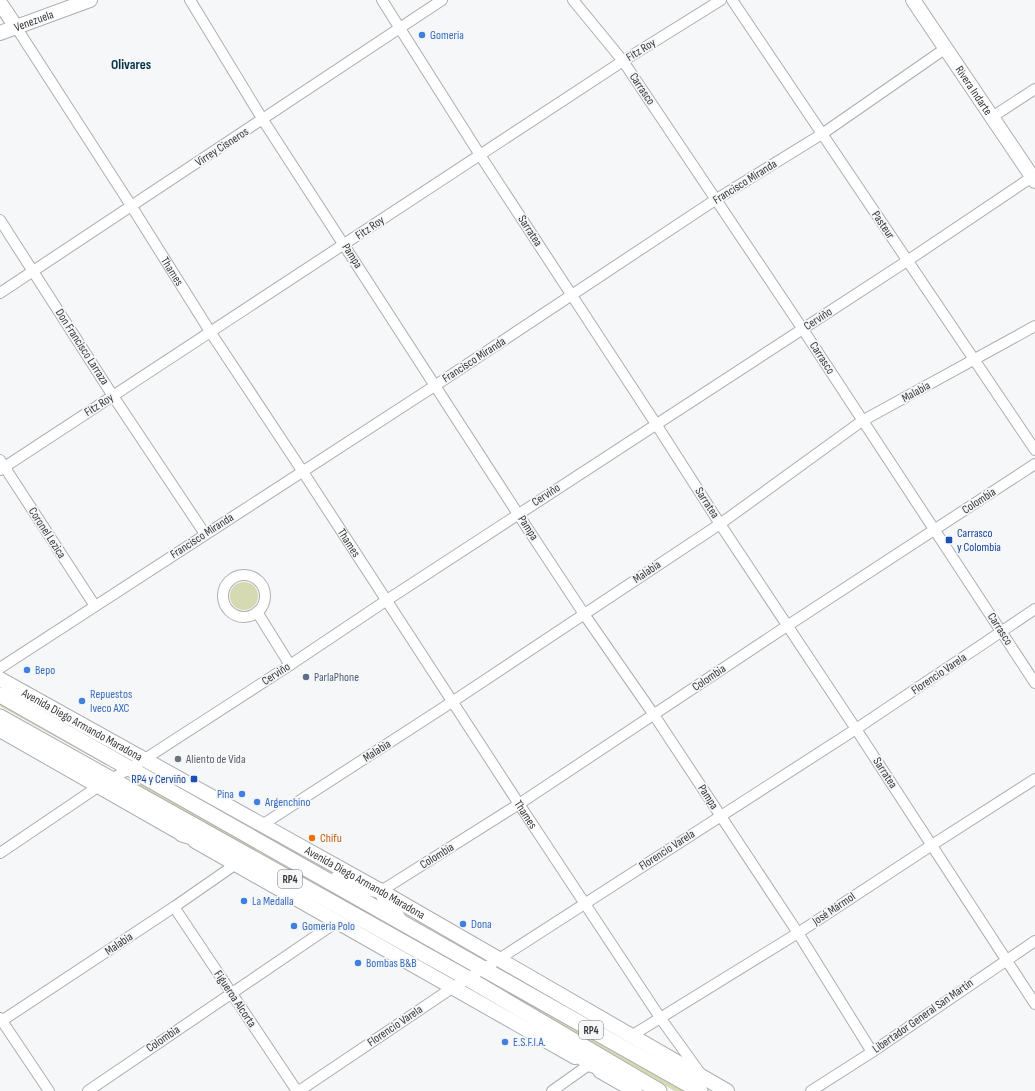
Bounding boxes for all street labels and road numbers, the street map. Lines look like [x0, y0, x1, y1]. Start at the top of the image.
street label: Venezuela [12, 6, 56, 35]
street label: Fitz Roy [624, 35, 659, 65]
street label: Rivera Indarte [952, 63, 996, 118]
street label: Carrasco [626, 70, 658, 108]
street label: Virrey Cisneros [193, 124, 251, 170]
street label: Francisco Miranda [710, 156, 780, 208]
street label: Pasteur [868, 208, 898, 242]
street label: Fitz Roy [353, 213, 388, 243]
street label: Sarratea [514, 213, 546, 250]
street label: Pampa [338, 241, 366, 272]
street label: Thames [158, 254, 187, 289]
street label: Cerviño [801, 304, 835, 334]
street label: Don Francisco Larraza [52, 306, 112, 388]
street label: Francisco Miranda [440, 334, 509, 386]
street label: Carrasco [806, 339, 838, 377]
street label: Malabia [899, 378, 933, 406]
street label: Fitz Roy [82, 390, 117, 420]
street label: Cerviño [529, 480, 563, 510]
street label: Colombia [959, 484, 999, 517]
street label: Sarratea [691, 485, 723, 522]
street label: Coronel Lezica [25, 505, 69, 562]
street label: Francisco Miranda [168, 510, 237, 562]
street label: Pampa [514, 513, 542, 544]
street label: Thames [334, 526, 364, 560]
street label: Malabia [630, 557, 664, 587]
street label: Carrasco [984, 610, 1016, 648]
street label: Florencio Varela [908, 650, 970, 698]
street label: Cerviño [259, 659, 293, 689]
street label: Colombia [689, 661, 729, 695]
street label: Avenida Diego Armando Maradona [18, 685, 145, 764]
street label: Malabia [360, 736, 394, 766]
street label: Sarratea [869, 755, 901, 792]
street label: Pampa [694, 782, 722, 813]
street label: Thames [511, 797, 541, 832]
street label: Florencio Varela [636, 826, 698, 874]
street label: Colombia [417, 840, 457, 872]
street label: Avenida Diego Armando Maradona [301, 842, 428, 923]
road number: RP4 [278, 870, 302, 888]
street label: José Mármol [809, 889, 858, 929]
street label: Malabia [102, 929, 136, 959]
street label: Figueroa Alcorta [210, 968, 260, 1031]
street label: Libertador General San Martín [870, 976, 976, 1056]
street label: Florencio Varela [364, 1002, 426, 1050]
road number: RP4 [579, 1021, 603, 1039]
street label: Colombia [143, 1022, 183, 1056]

